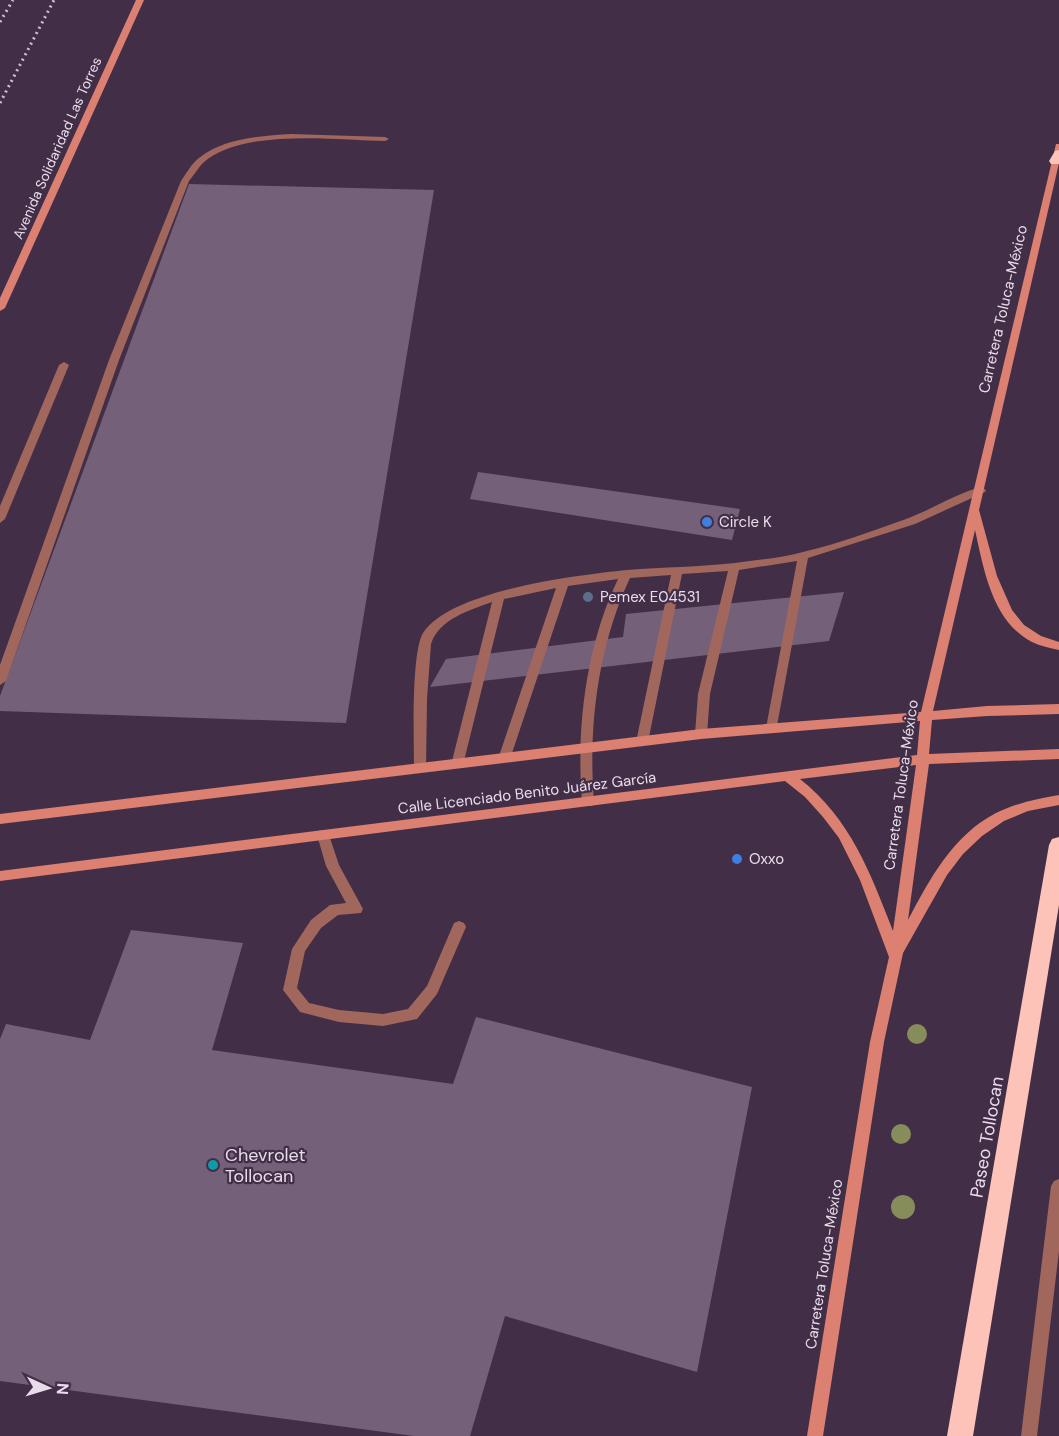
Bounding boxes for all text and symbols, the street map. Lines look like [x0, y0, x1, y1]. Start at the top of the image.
street label: Avenida Solidaridad Las Torres [9, 54, 105, 242]
street label: Carretera Toluca-México [974, 223, 1032, 395]
place label: Circle K [719, 512, 772, 532]
marker: Circle K [700, 515, 714, 529]
place label: Pemex E04531 [600, 587, 700, 607]
marker: Pemex E04531 [581, 590, 595, 604]
street label: Carretera Toluca-México [879, 698, 923, 872]
street label: Calle Licenciado Benito Juárez García [397, 767, 657, 819]
place label: Oxxo [749, 849, 784, 869]
marker: Oxxo [730, 852, 744, 866]
street label: Paseo Tollocan [965, 1074, 1009, 1200]
place label: Chevrolet Tollocan [225, 1143, 306, 1188]
marker: Chevrolet Tollocan [206, 1158, 220, 1172]
street label: Carretera Toluca-México [801, 1177, 847, 1350]
north arrow [18, 1358, 78, 1418]
text: N [52, 1382, 73, 1396]

